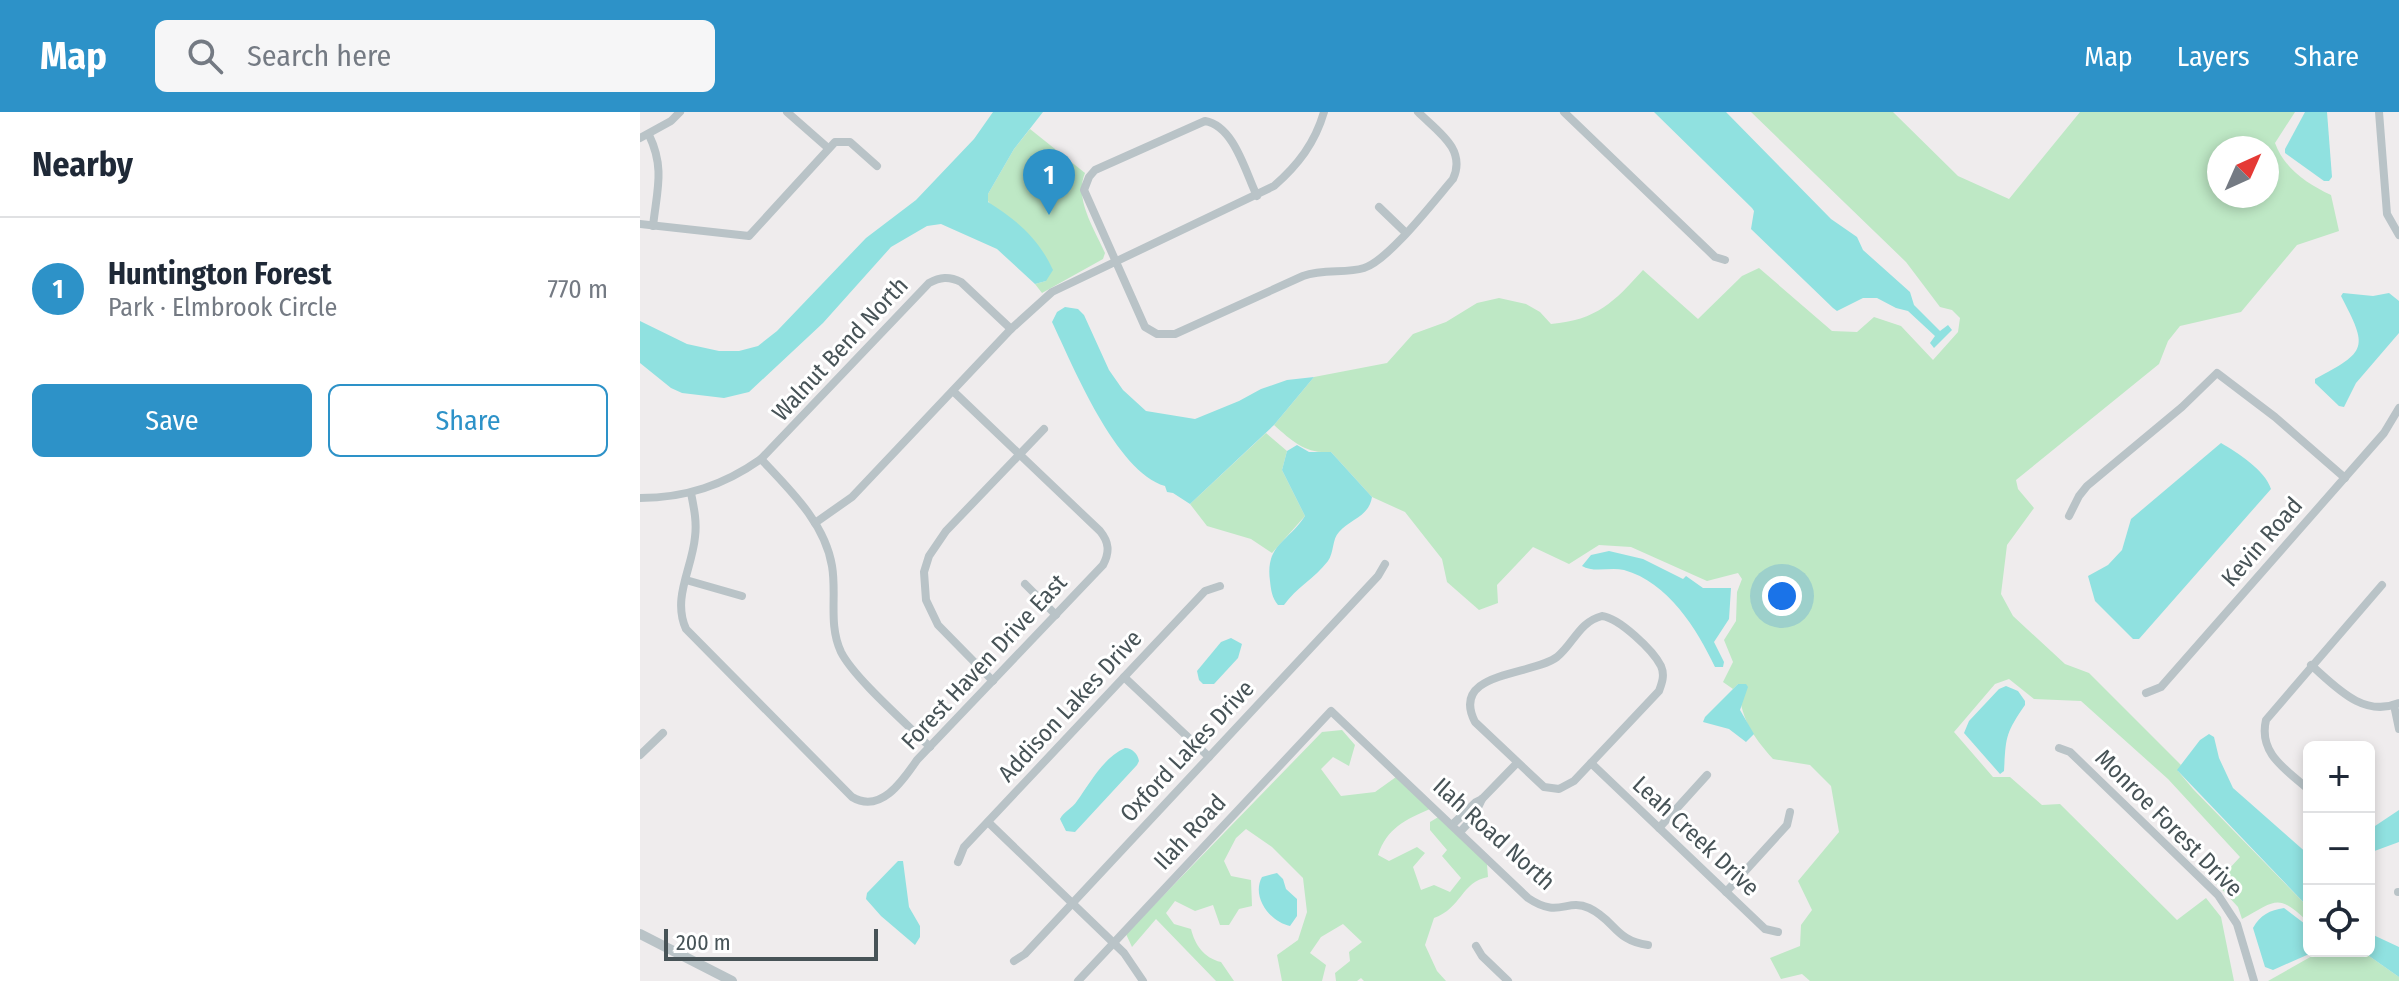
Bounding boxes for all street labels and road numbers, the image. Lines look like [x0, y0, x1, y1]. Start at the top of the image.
street label: Walnut Bend North [766, 271, 914, 427]
street label: Kevin Road [2216, 492, 2308, 592]
street label: Forest Haven Drive East [896, 568, 1073, 755]
street label: Addison Lakes Drive [992, 624, 1148, 788]
street label: Oxford Lakes Drive [1114, 675, 1260, 827]
street label: Monroe Forest Drive [2090, 744, 2248, 902]
street label: Leah Creek Drive [1627, 770, 1765, 902]
street label: Ilah Road North [1427, 772, 1561, 896]
street label: Ilah Road [1148, 789, 1232, 875]

